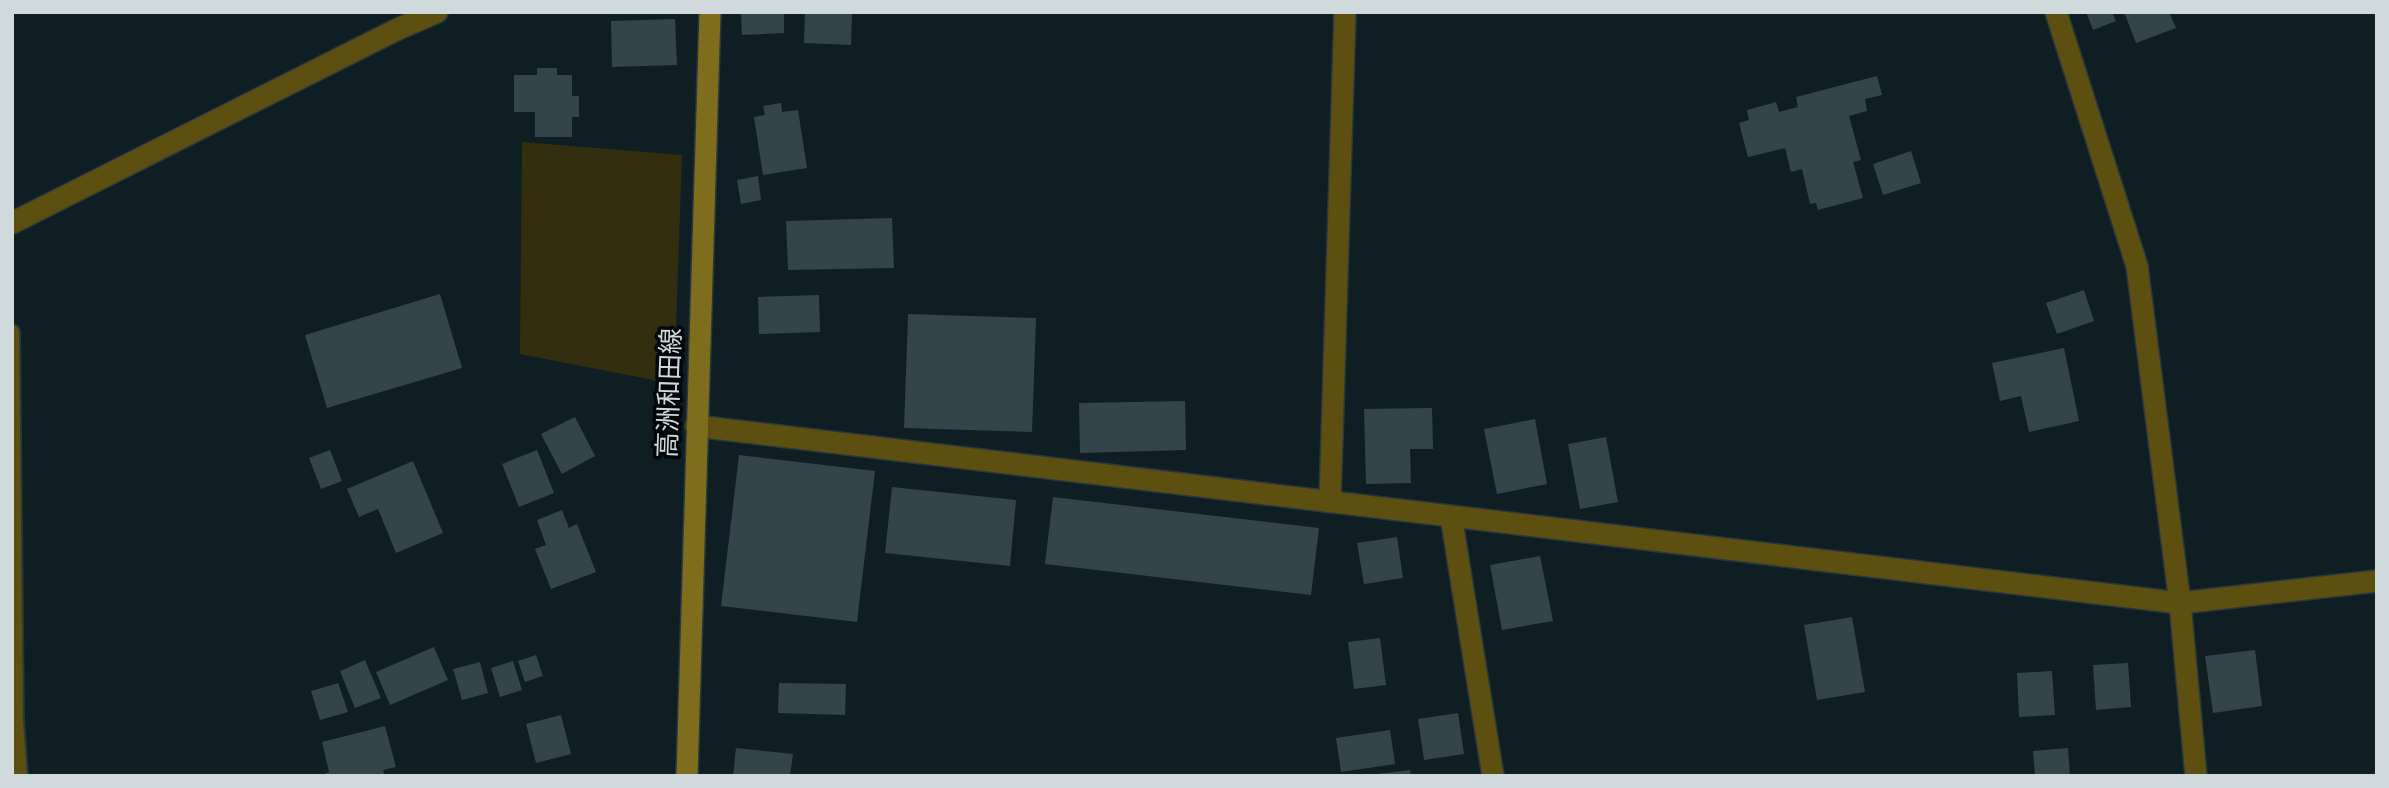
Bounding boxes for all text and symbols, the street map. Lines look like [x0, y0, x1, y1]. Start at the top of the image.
street label: 高洲和田線 [650, 327, 688, 459]

